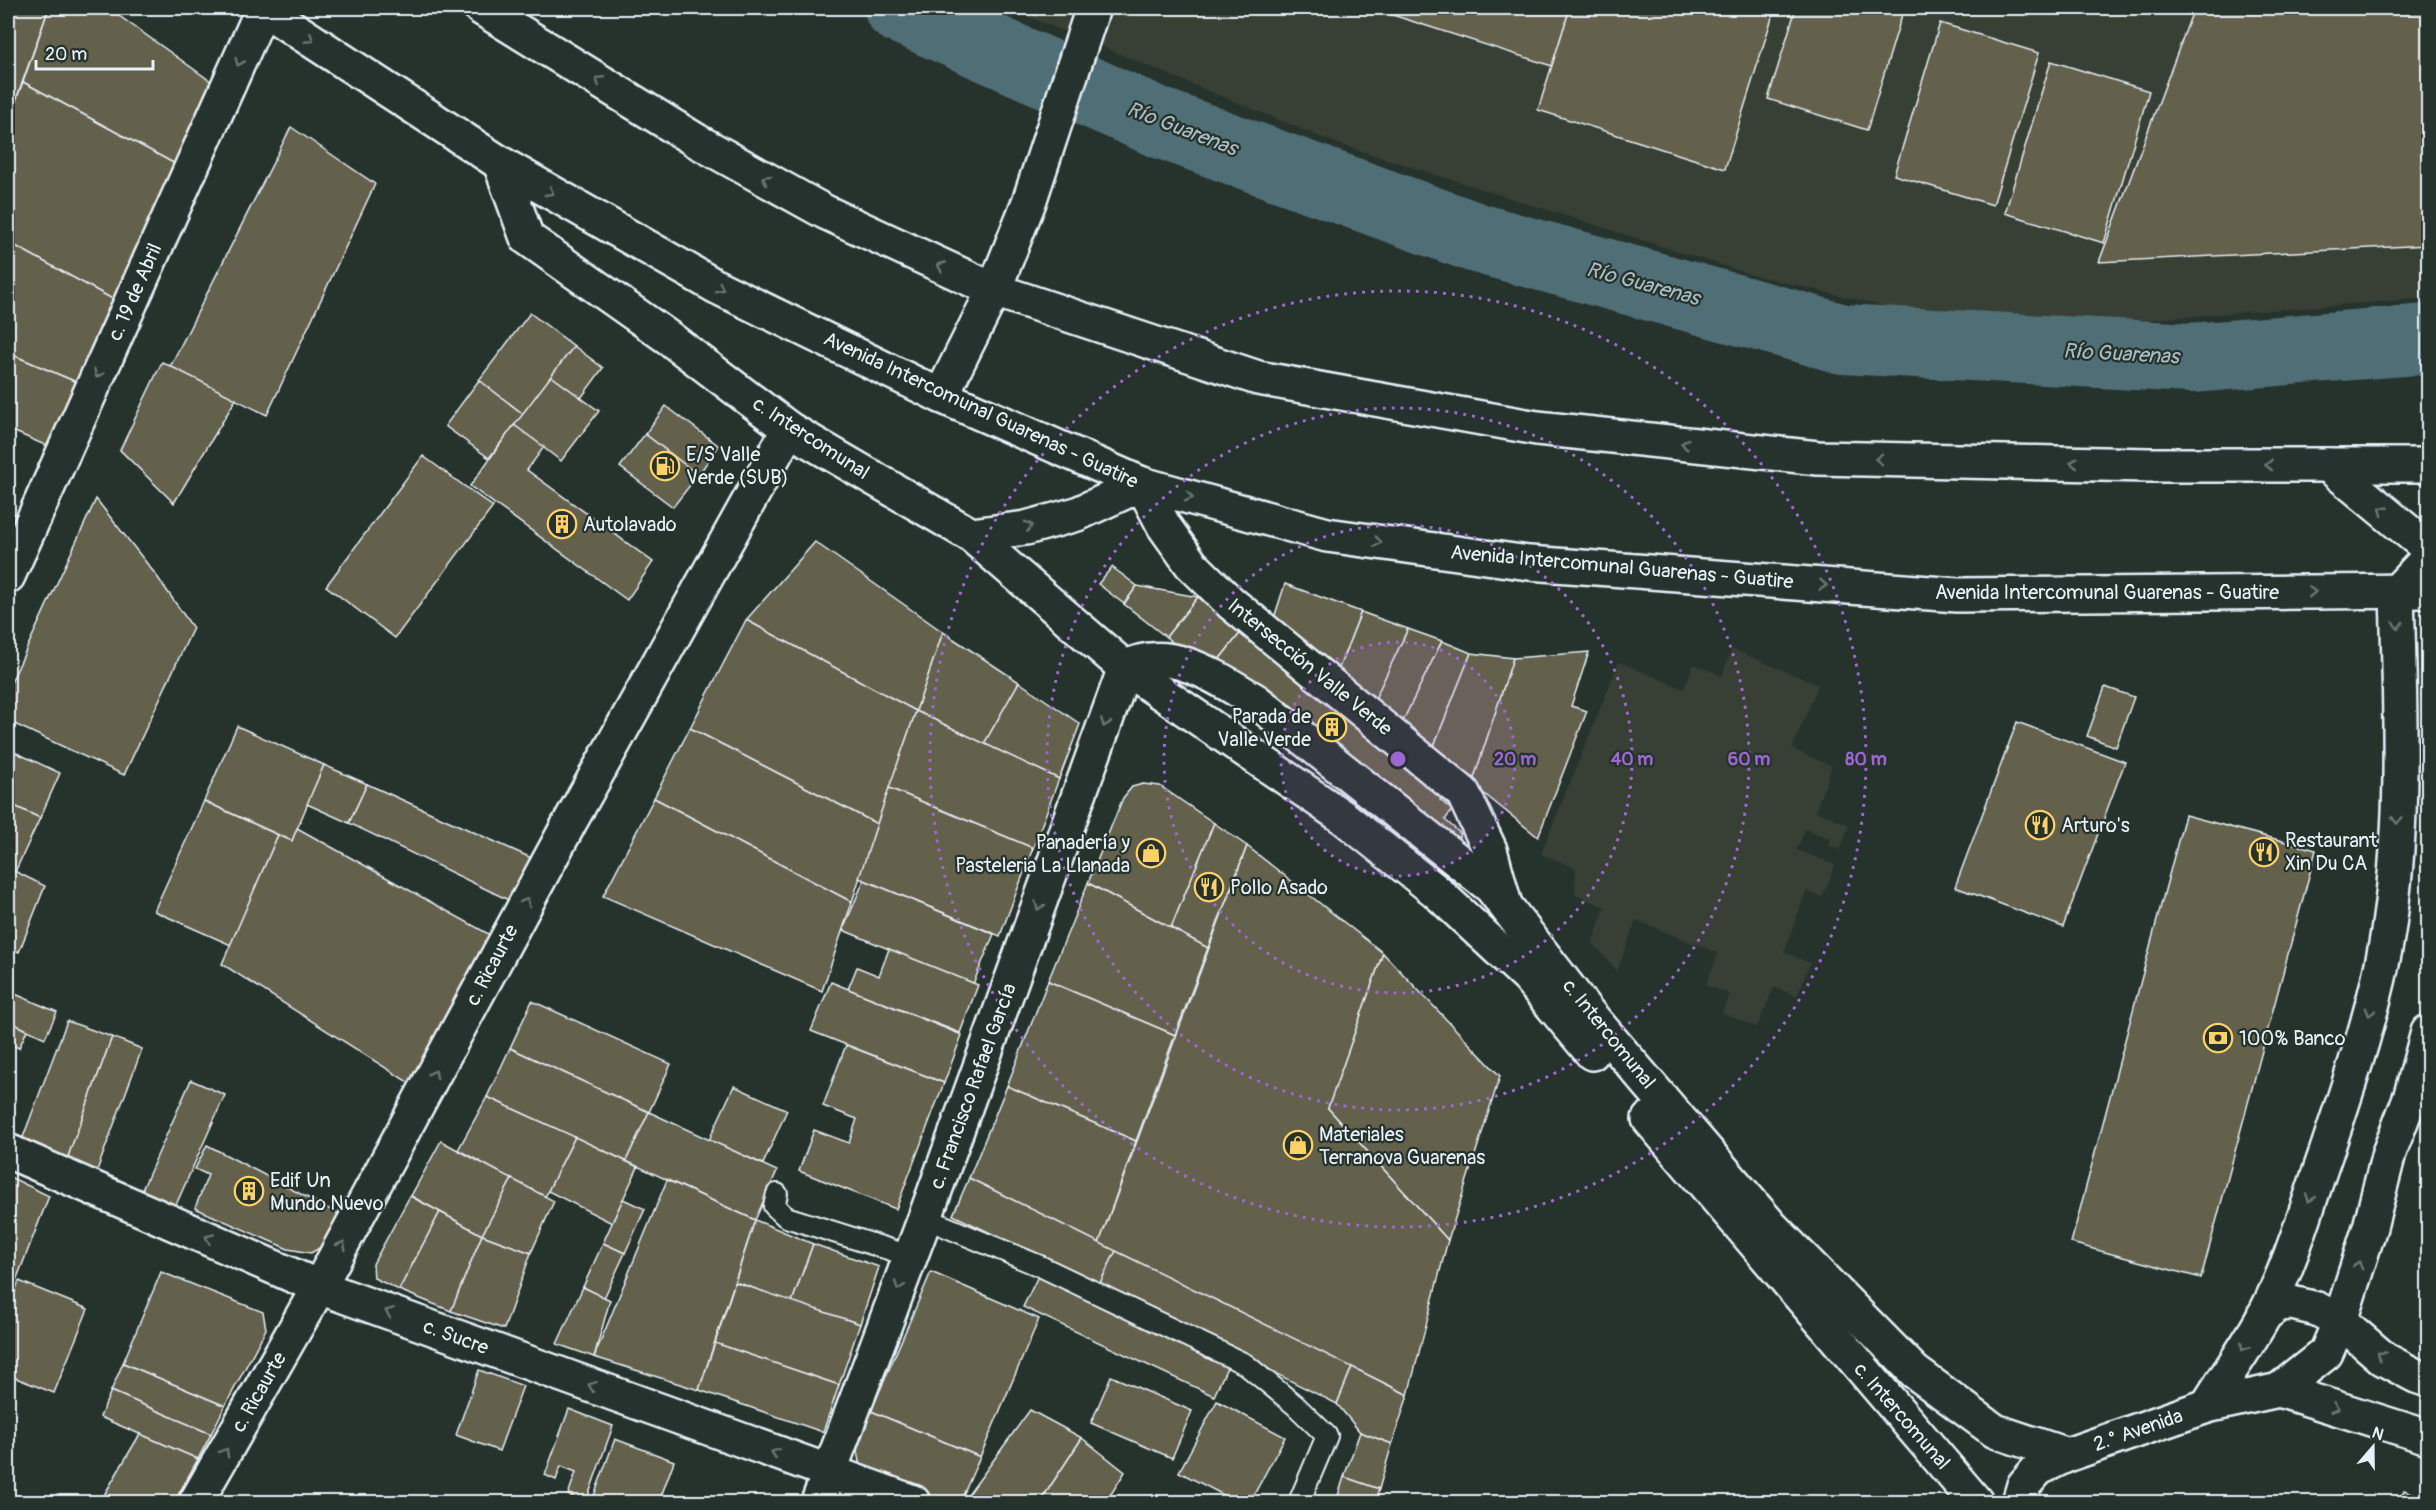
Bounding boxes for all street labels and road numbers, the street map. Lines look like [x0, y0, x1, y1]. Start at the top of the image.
street label: c. 19 de Abril [102, 239, 168, 345]
street label: Avenida Intercomunal Guarenas - Guatire [820, 326, 1142, 494]
street label: c. Intercomunal [748, 391, 874, 485]
street label: Avenida Intercomunal Guarenas - Guatire [1450, 540, 1795, 594]
street label: Avenida Intercomunal Guarenas - Guatire [1935, 580, 2279, 605]
street label: Intersección Valle Verde [1223, 593, 1397, 741]
street label: c. Ricaurte [460, 920, 524, 1010]
street label: c. Intercomunal [1557, 974, 1661, 1094]
street label: c. Francisco Rafael García [924, 980, 1022, 1192]
street label: c. Sucre [420, 1314, 492, 1360]
street label: c. Ricaurte [226, 1347, 292, 1436]
street label: c. Intercomunal [1849, 1357, 1955, 1475]
street label: 2.° Avenida [2090, 1403, 2186, 1457]

